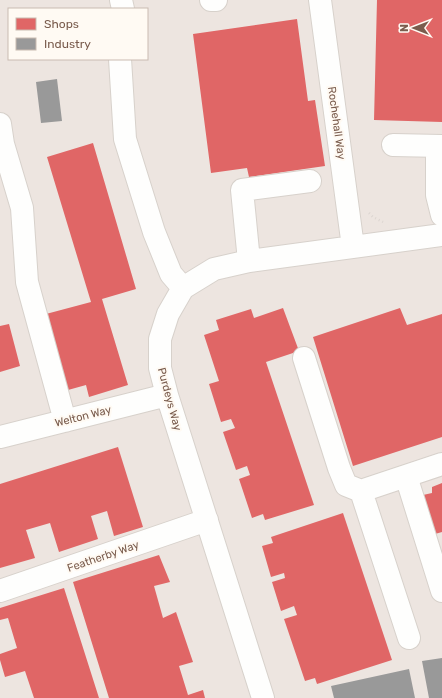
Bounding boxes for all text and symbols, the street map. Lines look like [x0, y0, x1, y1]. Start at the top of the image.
legend [8, 8, 148, 60]
north arrow [394, 8, 434, 48]
text: Shops [44, 17, 79, 31]
text: N [398, 24, 411, 32]
text: Industry [44, 37, 91, 51]
street label: Rochehall Way [325, 86, 348, 160]
street label: Purdeys Way [155, 366, 184, 432]
street label: Welton Way [54, 403, 113, 430]
street label: Featherby Way [66, 538, 141, 575]

